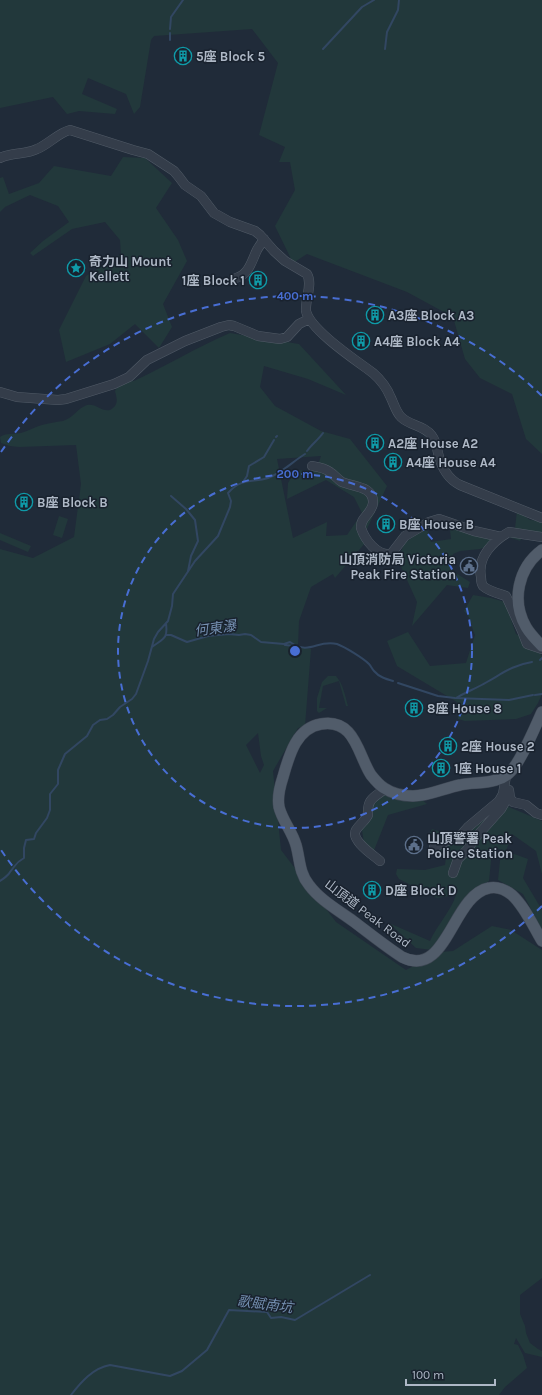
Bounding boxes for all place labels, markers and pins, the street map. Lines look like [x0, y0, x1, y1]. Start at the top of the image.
building icon: 5座 Block 5 [173, 46, 193, 66]
place label: 5座 Block 5 [196, 49, 265, 64]
place label: 奇力山 Mount Kellett [89, 254, 171, 284]
place icon: 奇力山 Mount Kellett [66, 258, 86, 278]
building icon: 1座 Block 1 [248, 270, 268, 290]
place label: 1座 Block 1 [182, 273, 245, 288]
building icon: A3座 Block A3 [365, 305, 385, 325]
place label: A3座 Block A3 [388, 308, 474, 323]
building icon: A4座 Block A4 [351, 331, 371, 351]
place label: A4座 Block A4 [374, 334, 460, 349]
building icon: A2座 House A2 [365, 433, 385, 453]
place label: A2座 House A2 [388, 436, 478, 451]
building icon: A4座 House A4 [383, 452, 403, 472]
place label: A4座 House A4 [406, 455, 496, 470]
building icon: B座 Block B [14, 492, 34, 512]
place label: B座 Block B [37, 495, 108, 510]
building icon: B座 House B [376, 514, 396, 534]
place label: B座 House B [399, 517, 474, 532]
place label: 山頂消防局 Victoria Peak Fire Station [339, 552, 456, 582]
public building icon: 山頂消防局 Victoria Peak Fire Station [459, 556, 479, 576]
centre of rings [288, 644, 302, 658]
building icon: 8座 House 8 [404, 698, 424, 718]
place label: 8座 House 8 [427, 701, 502, 716]
building icon: 2座 House 2 [438, 736, 458, 756]
place label: 2座 House 2 [461, 739, 535, 754]
building icon: 1座 House 1 [431, 758, 451, 778]
place label: 1座 House 1 [454, 761, 521, 776]
place label: 山頂警署 Peak Police Station [427, 831, 513, 861]
public building icon: 山頂警署 Peak Police Station [404, 835, 424, 855]
building icon: D座 Block D [362, 880, 382, 900]
place label: D座 Block D [385, 883, 457, 898]

